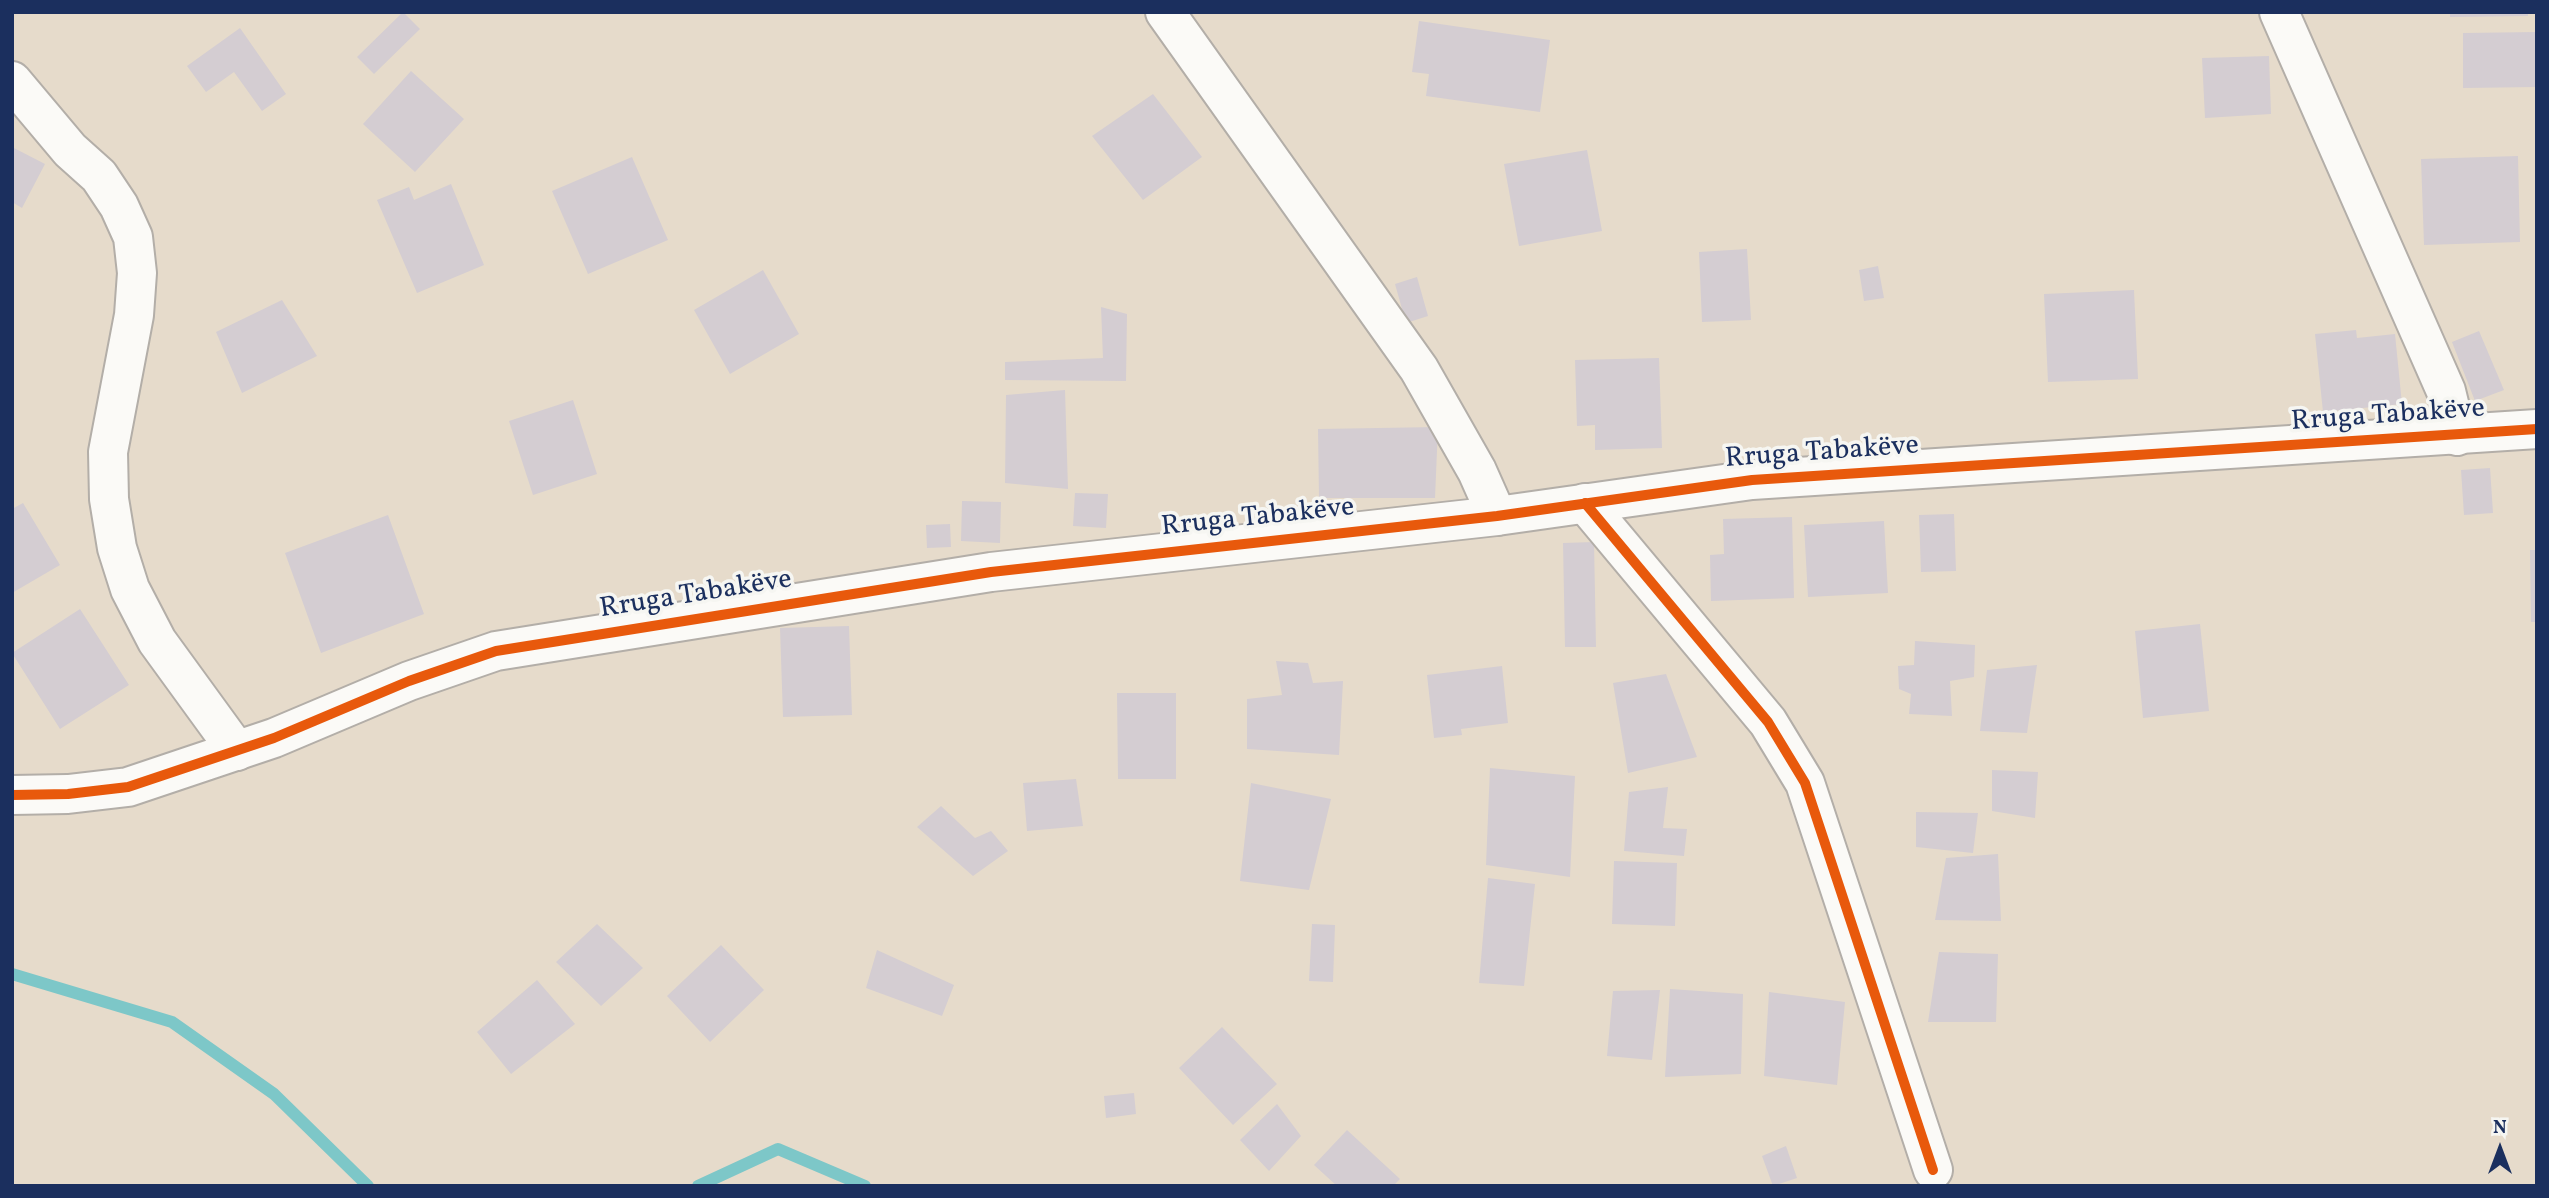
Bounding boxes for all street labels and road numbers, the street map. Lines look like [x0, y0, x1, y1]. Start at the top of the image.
street label: Rruga Tabakëve [2290, 393, 2486, 441]
street label: Rruga Tabakëve [1724, 430, 1920, 478]
street label: Rruga Tabakëve [1160, 492, 1356, 546]
street label: Rruga Tabakëve [598, 564, 794, 628]

